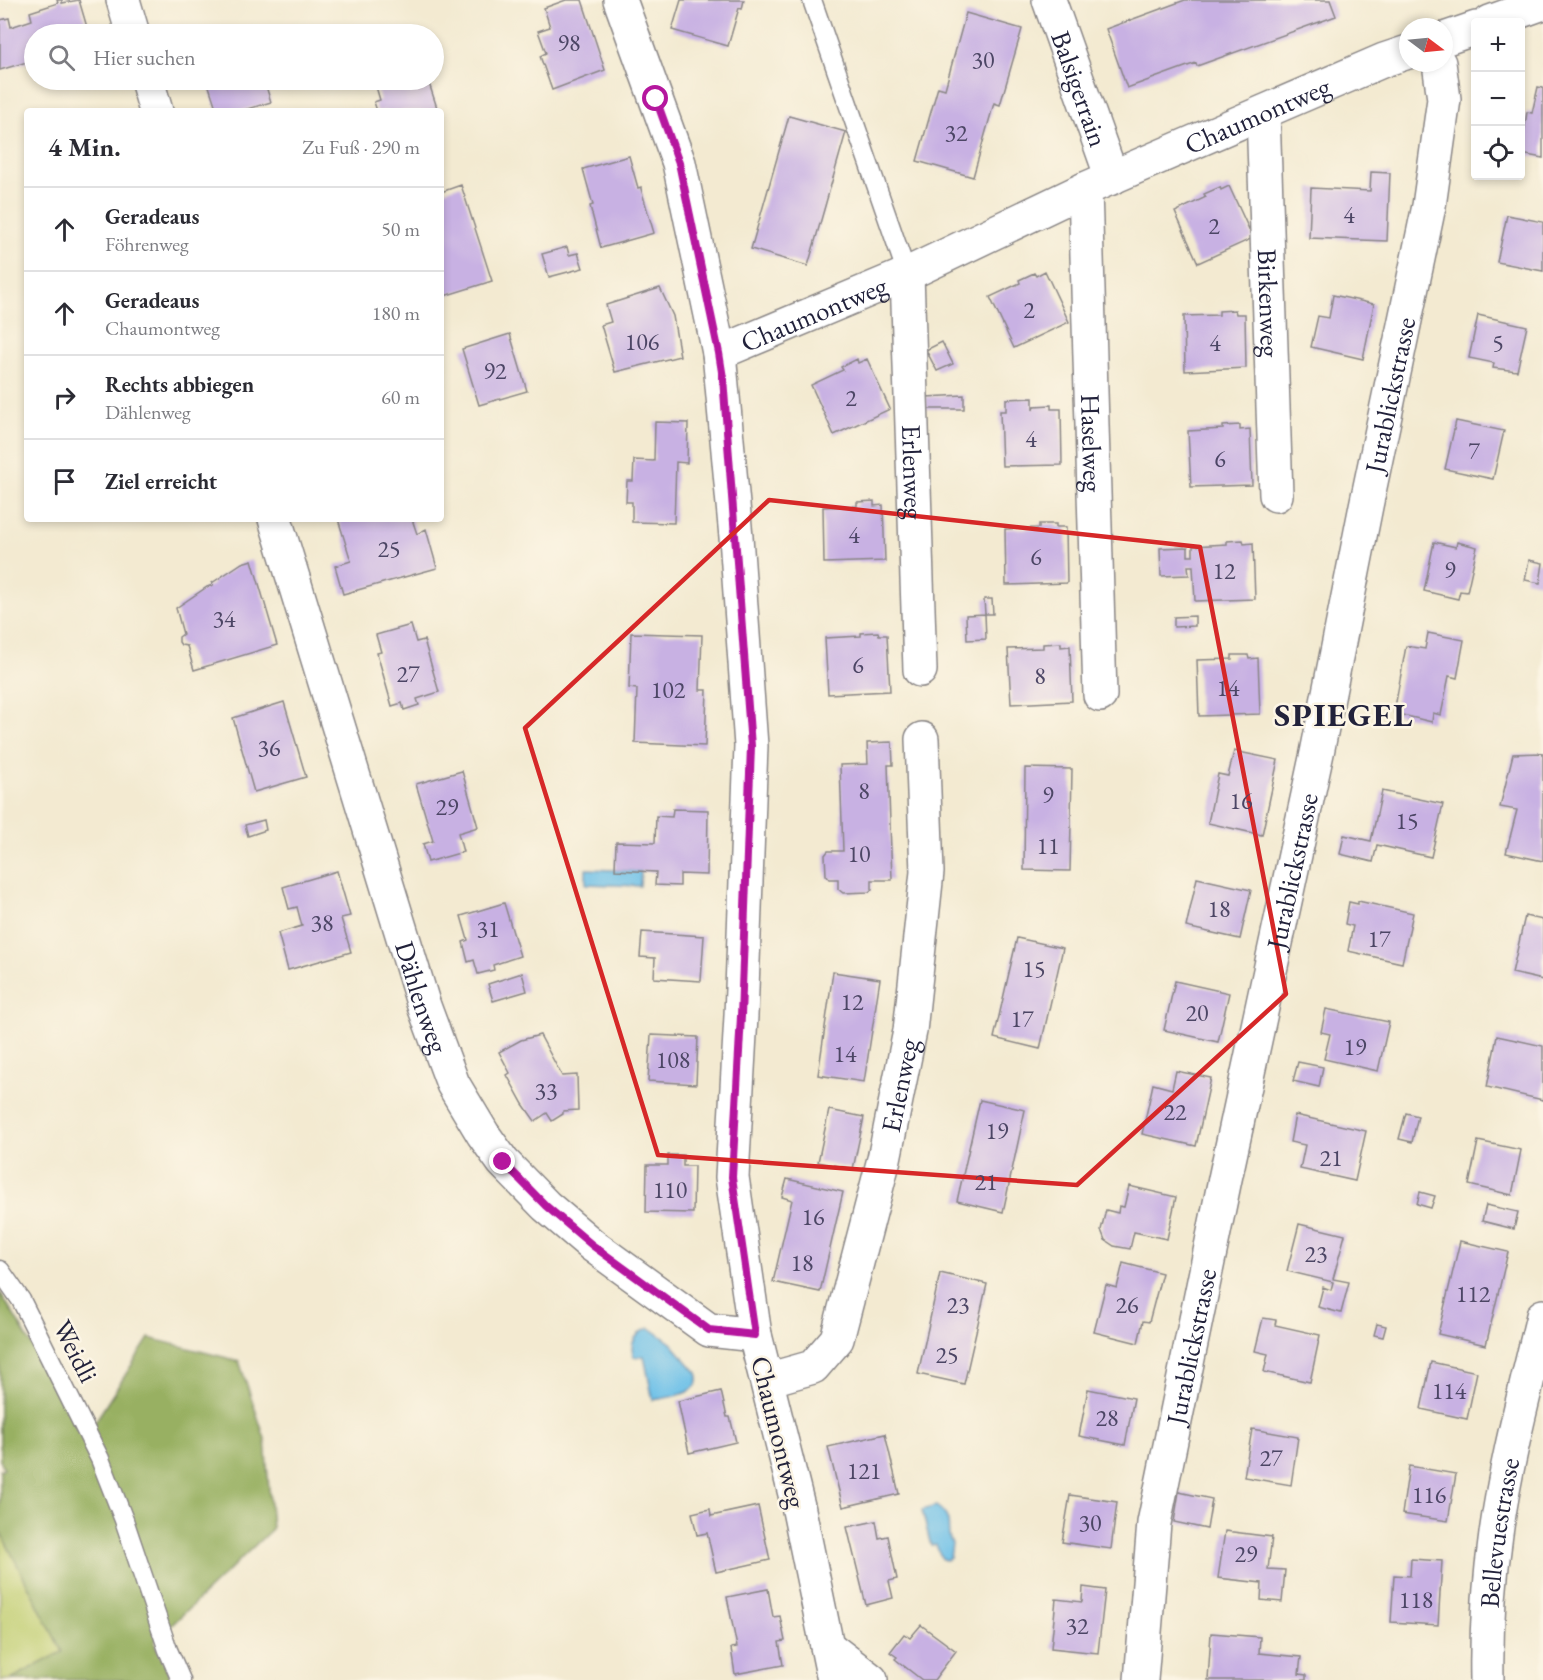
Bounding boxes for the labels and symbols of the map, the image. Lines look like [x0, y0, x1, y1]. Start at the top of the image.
north arrow [1399, 18, 1453, 72]
street label: Balsigerrain [1044, 26, 1117, 151]
house number: 98 [557, 27, 581, 58]
house number: 30 [971, 44, 995, 75]
street label: Chaumontweg [1179, 68, 1336, 162]
route start [642, 85, 668, 111]
house number: 32 [944, 117, 968, 148]
house number: 4 [1343, 199, 1355, 230]
house number: 2 [1208, 210, 1220, 241]
street label: Birkenweg [1250, 248, 1289, 358]
street label: Chaumontweg [735, 267, 892, 359]
house number: 2 [1023, 294, 1035, 325]
street label: Jurablickstrasse [1356, 314, 1423, 478]
house number: 106 [625, 326, 659, 357]
house number: 4 [1209, 327, 1221, 358]
house number: 5 [1492, 327, 1504, 358]
house number: 92 [483, 355, 507, 386]
house number: 2 [845, 382, 857, 413]
street label: Haselweg [1074, 393, 1111, 493]
house number: 4 [1025, 423, 1037, 454]
street label: Erlenweg [894, 424, 933, 520]
house number: 7 [1468, 435, 1480, 466]
house number: 6 [1214, 443, 1226, 474]
house number: 4 [848, 519, 860, 550]
house number: 25 [377, 533, 401, 564]
house number: 6 [1030, 541, 1042, 572]
house number: 9 [1444, 554, 1456, 585]
house number: 12 [1212, 555, 1236, 586]
house number: 34 [212, 603, 236, 634]
house number: 6 [852, 649, 864, 680]
house number: 27 [396, 658, 420, 689]
house number: 8 [1034, 660, 1046, 691]
house number: 14 [1216, 672, 1240, 703]
house number: 102 [651, 674, 686, 705]
district label: SPIEGEL [1274, 693, 1414, 736]
house number: 36 [257, 732, 281, 763]
house number: 8 [858, 775, 870, 806]
house number: 9 [1042, 779, 1054, 810]
house number: 16 [1229, 785, 1253, 816]
street label: Jurablickstrasse [1257, 790, 1325, 954]
house number: 29 [435, 791, 459, 822]
house number: 15 [1395, 805, 1419, 836]
house number: 11 [1036, 830, 1060, 861]
house number: 10 [847, 838, 871, 869]
house number: 18 [1207, 893, 1231, 924]
house number: 38 [310, 907, 334, 938]
house number: 31 [476, 913, 500, 944]
house number: 17 [1367, 923, 1391, 954]
street label: Dählenweg [388, 937, 457, 1058]
house number: 15 [1022, 953, 1046, 984]
house number: 12 [840, 986, 864, 1017]
house number: 20 [1185, 997, 1209, 1028]
house number: 17 [1010, 1003, 1034, 1034]
house number: 19 [1343, 1031, 1367, 1062]
street label: Erlenweg [872, 1035, 926, 1135]
house number: 14 [833, 1038, 857, 1069]
house number: 108 [656, 1044, 690, 1075]
house number: 33 [534, 1075, 558, 1106]
house number: 22 [1163, 1096, 1187, 1127]
house number: 19 [985, 1115, 1009, 1146]
house number: 21 [1319, 1142, 1343, 1173]
route end [489, 1148, 515, 1174]
house number: 21 [974, 1166, 998, 1197]
house number: 110 [653, 1174, 687, 1205]
house number: 16 [801, 1201, 825, 1232]
house number: 23 [1304, 1238, 1328, 1269]
house number: 18 [790, 1247, 814, 1278]
street label: Jurablickstrasse [1157, 1265, 1224, 1429]
house number: 112 [1456, 1278, 1491, 1309]
house number: 23 [946, 1289, 970, 1320]
house number: 26 [1115, 1289, 1139, 1320]
street label: Weidli [45, 1314, 107, 1389]
house number: 25 [935, 1339, 959, 1370]
street label: Chaumontweg [743, 1352, 815, 1512]
house number: 114 [1432, 1375, 1467, 1406]
house number: 28 [1095, 1402, 1119, 1433]
house number: 27 [1259, 1442, 1283, 1473]
street label: Bellevuestrasse [1471, 1454, 1527, 1609]
house number: 121 [847, 1455, 881, 1486]
house number: 116 [1412, 1479, 1446, 1510]
house number: 30 [1078, 1507, 1102, 1538]
house number: 29 [1234, 1538, 1258, 1569]
house number: 118 [1399, 1584, 1433, 1615]
house number: 32 [1065, 1610, 1089, 1641]

